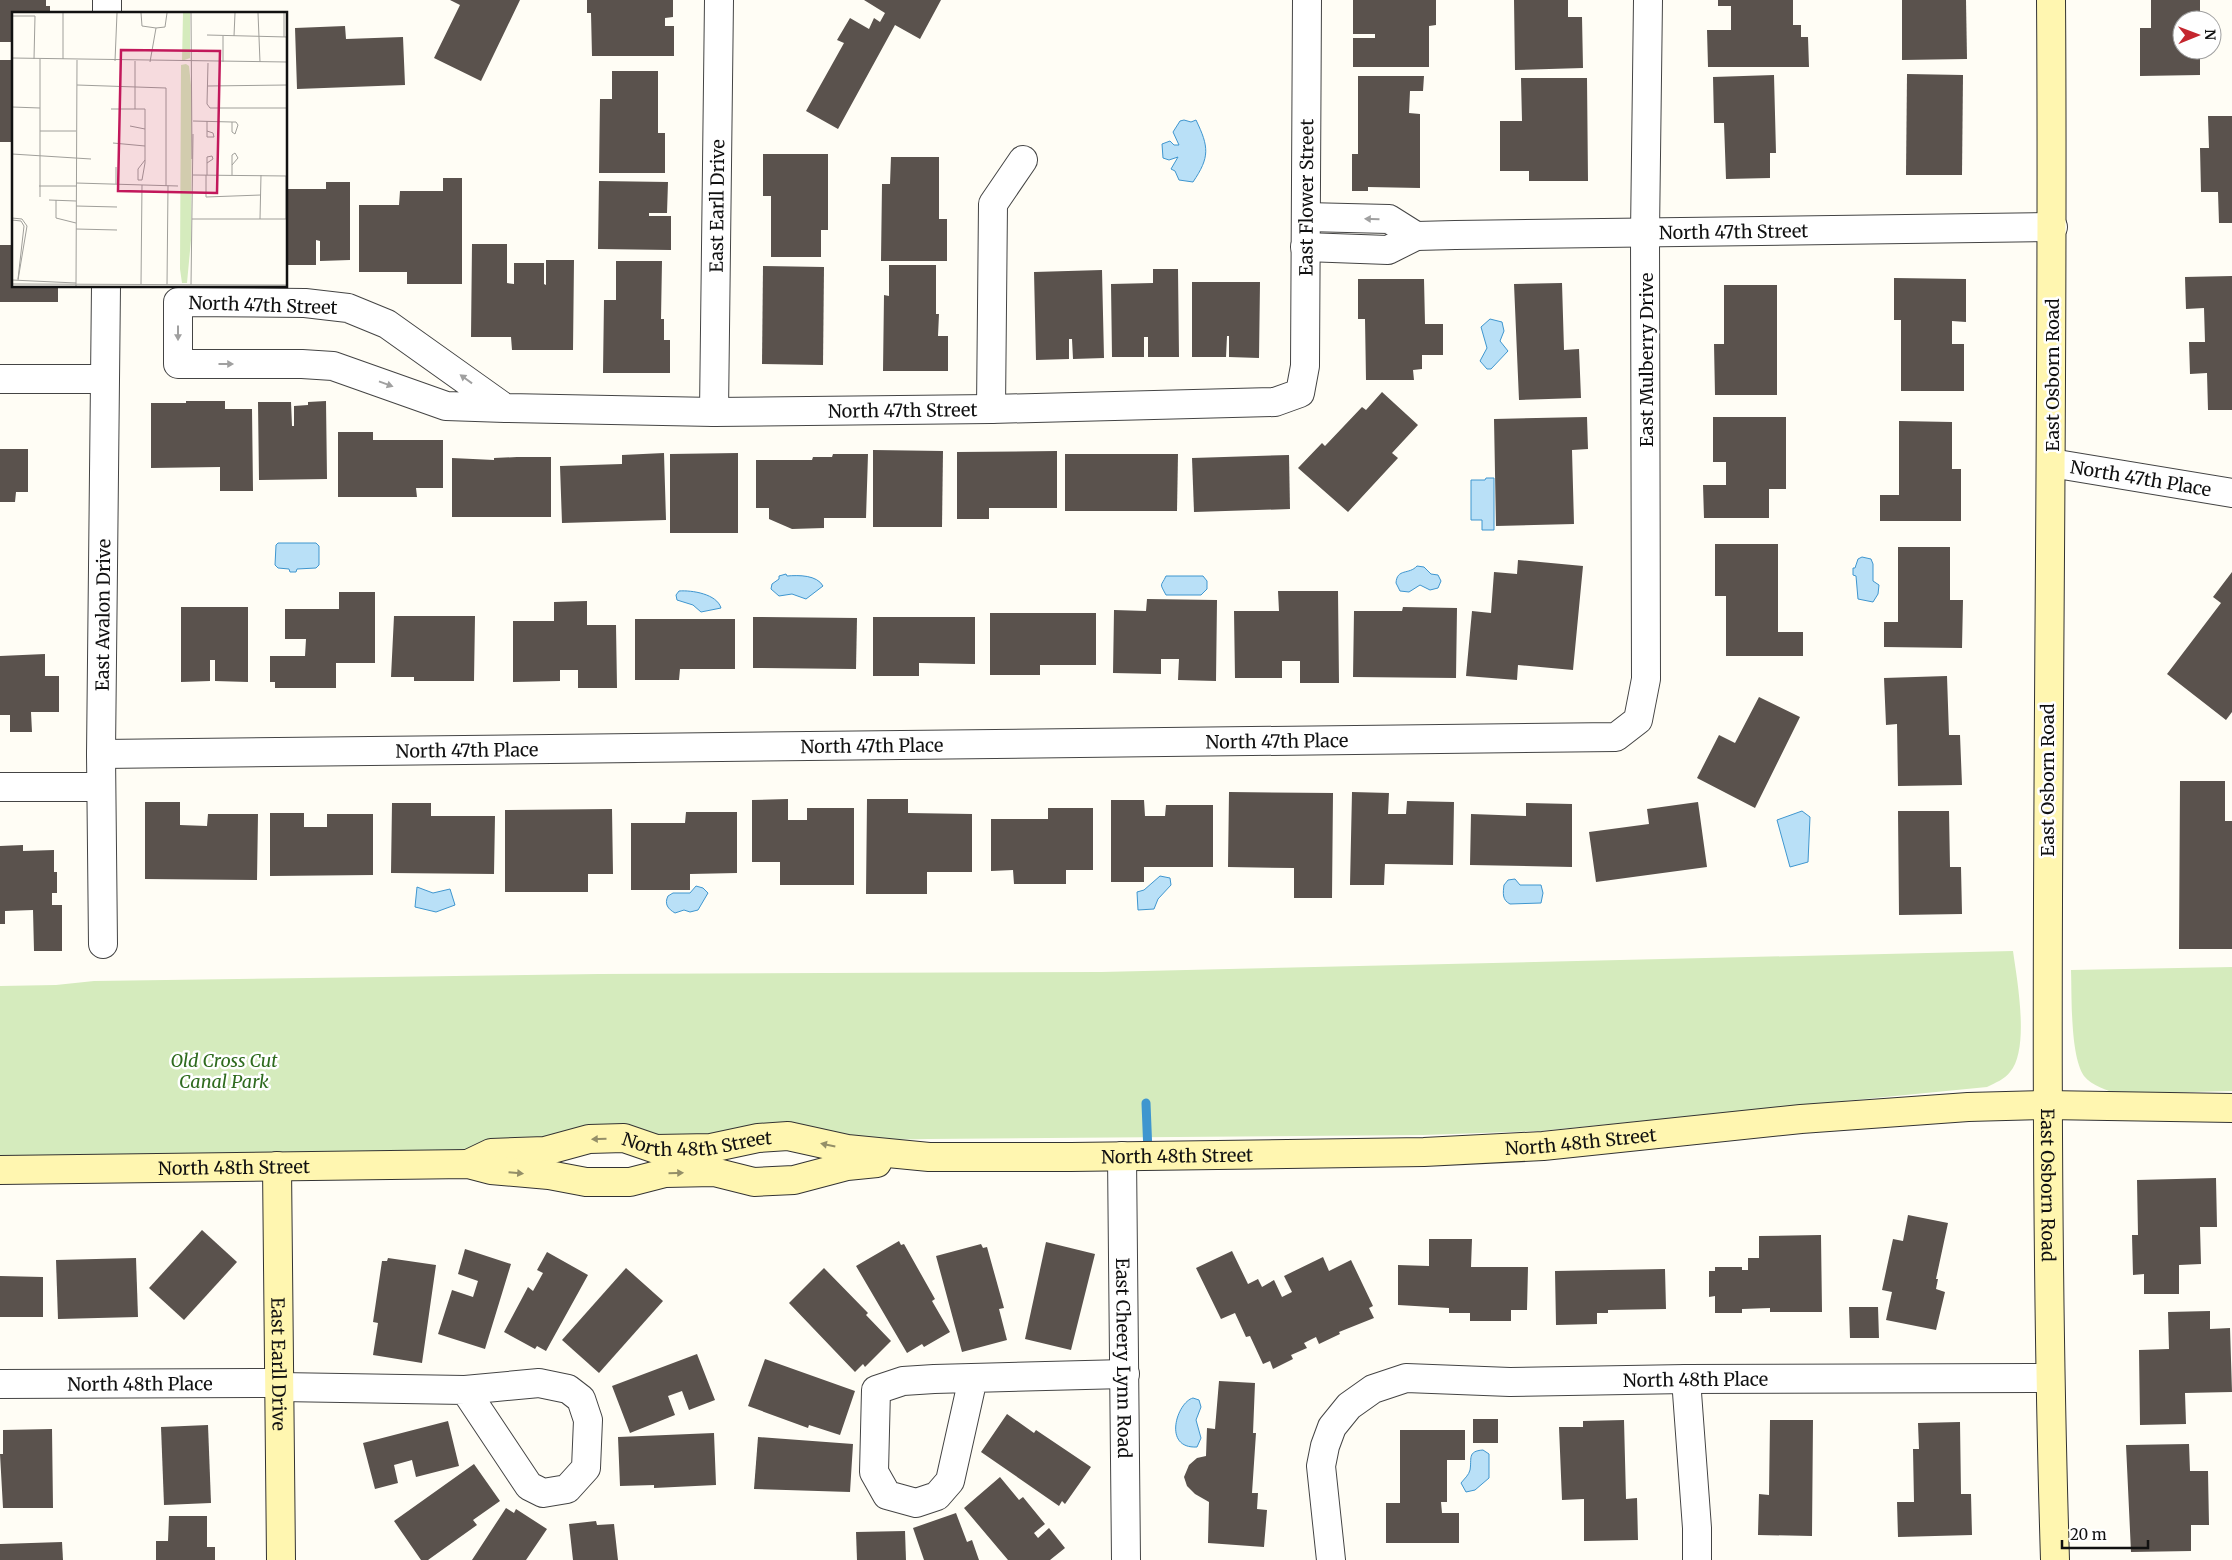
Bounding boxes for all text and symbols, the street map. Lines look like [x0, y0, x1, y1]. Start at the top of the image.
north arrow [2172, 10, 2222, 60]
inset map [12, 12, 288, 288]
text: N [2201, 29, 2219, 40]
street label: East Flower Street [1294, 119, 1318, 276]
street label: East Earll Drive [704, 139, 729, 273]
one-way arrow [1364, 214, 1380, 222]
street label: North 47th Street [1659, 219, 1808, 244]
street label: East Mulberry Drive [1635, 273, 1658, 447]
street label: North 47th Street [188, 291, 338, 319]
street label: East Osborn Road [2041, 298, 2064, 452]
one-way arrow [174, 325, 182, 341]
one-way arrow [219, 360, 235, 368]
one-way arrow [459, 374, 473, 384]
one-way arrow [379, 380, 394, 388]
street label: North 47th Street [828, 398, 978, 422]
street label: North 47th Place [2068, 455, 2213, 501]
street label: East Avalon Drive [90, 539, 115, 691]
street label: East Osborn Road [2036, 703, 2059, 857]
street label: North 47th Place [1205, 729, 1348, 753]
street label: North 47th Place [800, 733, 944, 758]
street label: North 47th Place [395, 738, 539, 762]
park label: Old Cross Cut Canal Park [170, 1049, 278, 1093]
street label: East Osborn Road [2036, 1108, 2060, 1262]
street label: North 48th Street [1504, 1123, 1657, 1159]
street label: North 48th Street [619, 1126, 773, 1161]
one-way arrow [591, 1135, 607, 1143]
one-way arrow [821, 1141, 836, 1149]
street label: North 48th Street [1101, 1143, 1253, 1168]
street label: North 48th Street [158, 1155, 310, 1179]
one-way arrow [508, 1169, 524, 1177]
one-way arrow [669, 1169, 685, 1177]
street label: East Cheery Lynn Road [1112, 1258, 1136, 1458]
street label: East Earll Drive [267, 1297, 291, 1431]
street label: North 48th Place [1623, 1367, 1768, 1392]
street label: North 48th Place [67, 1372, 213, 1395]
scale bar [2062, 1518, 2148, 1550]
text: 20 m [2070, 1525, 2107, 1544]

